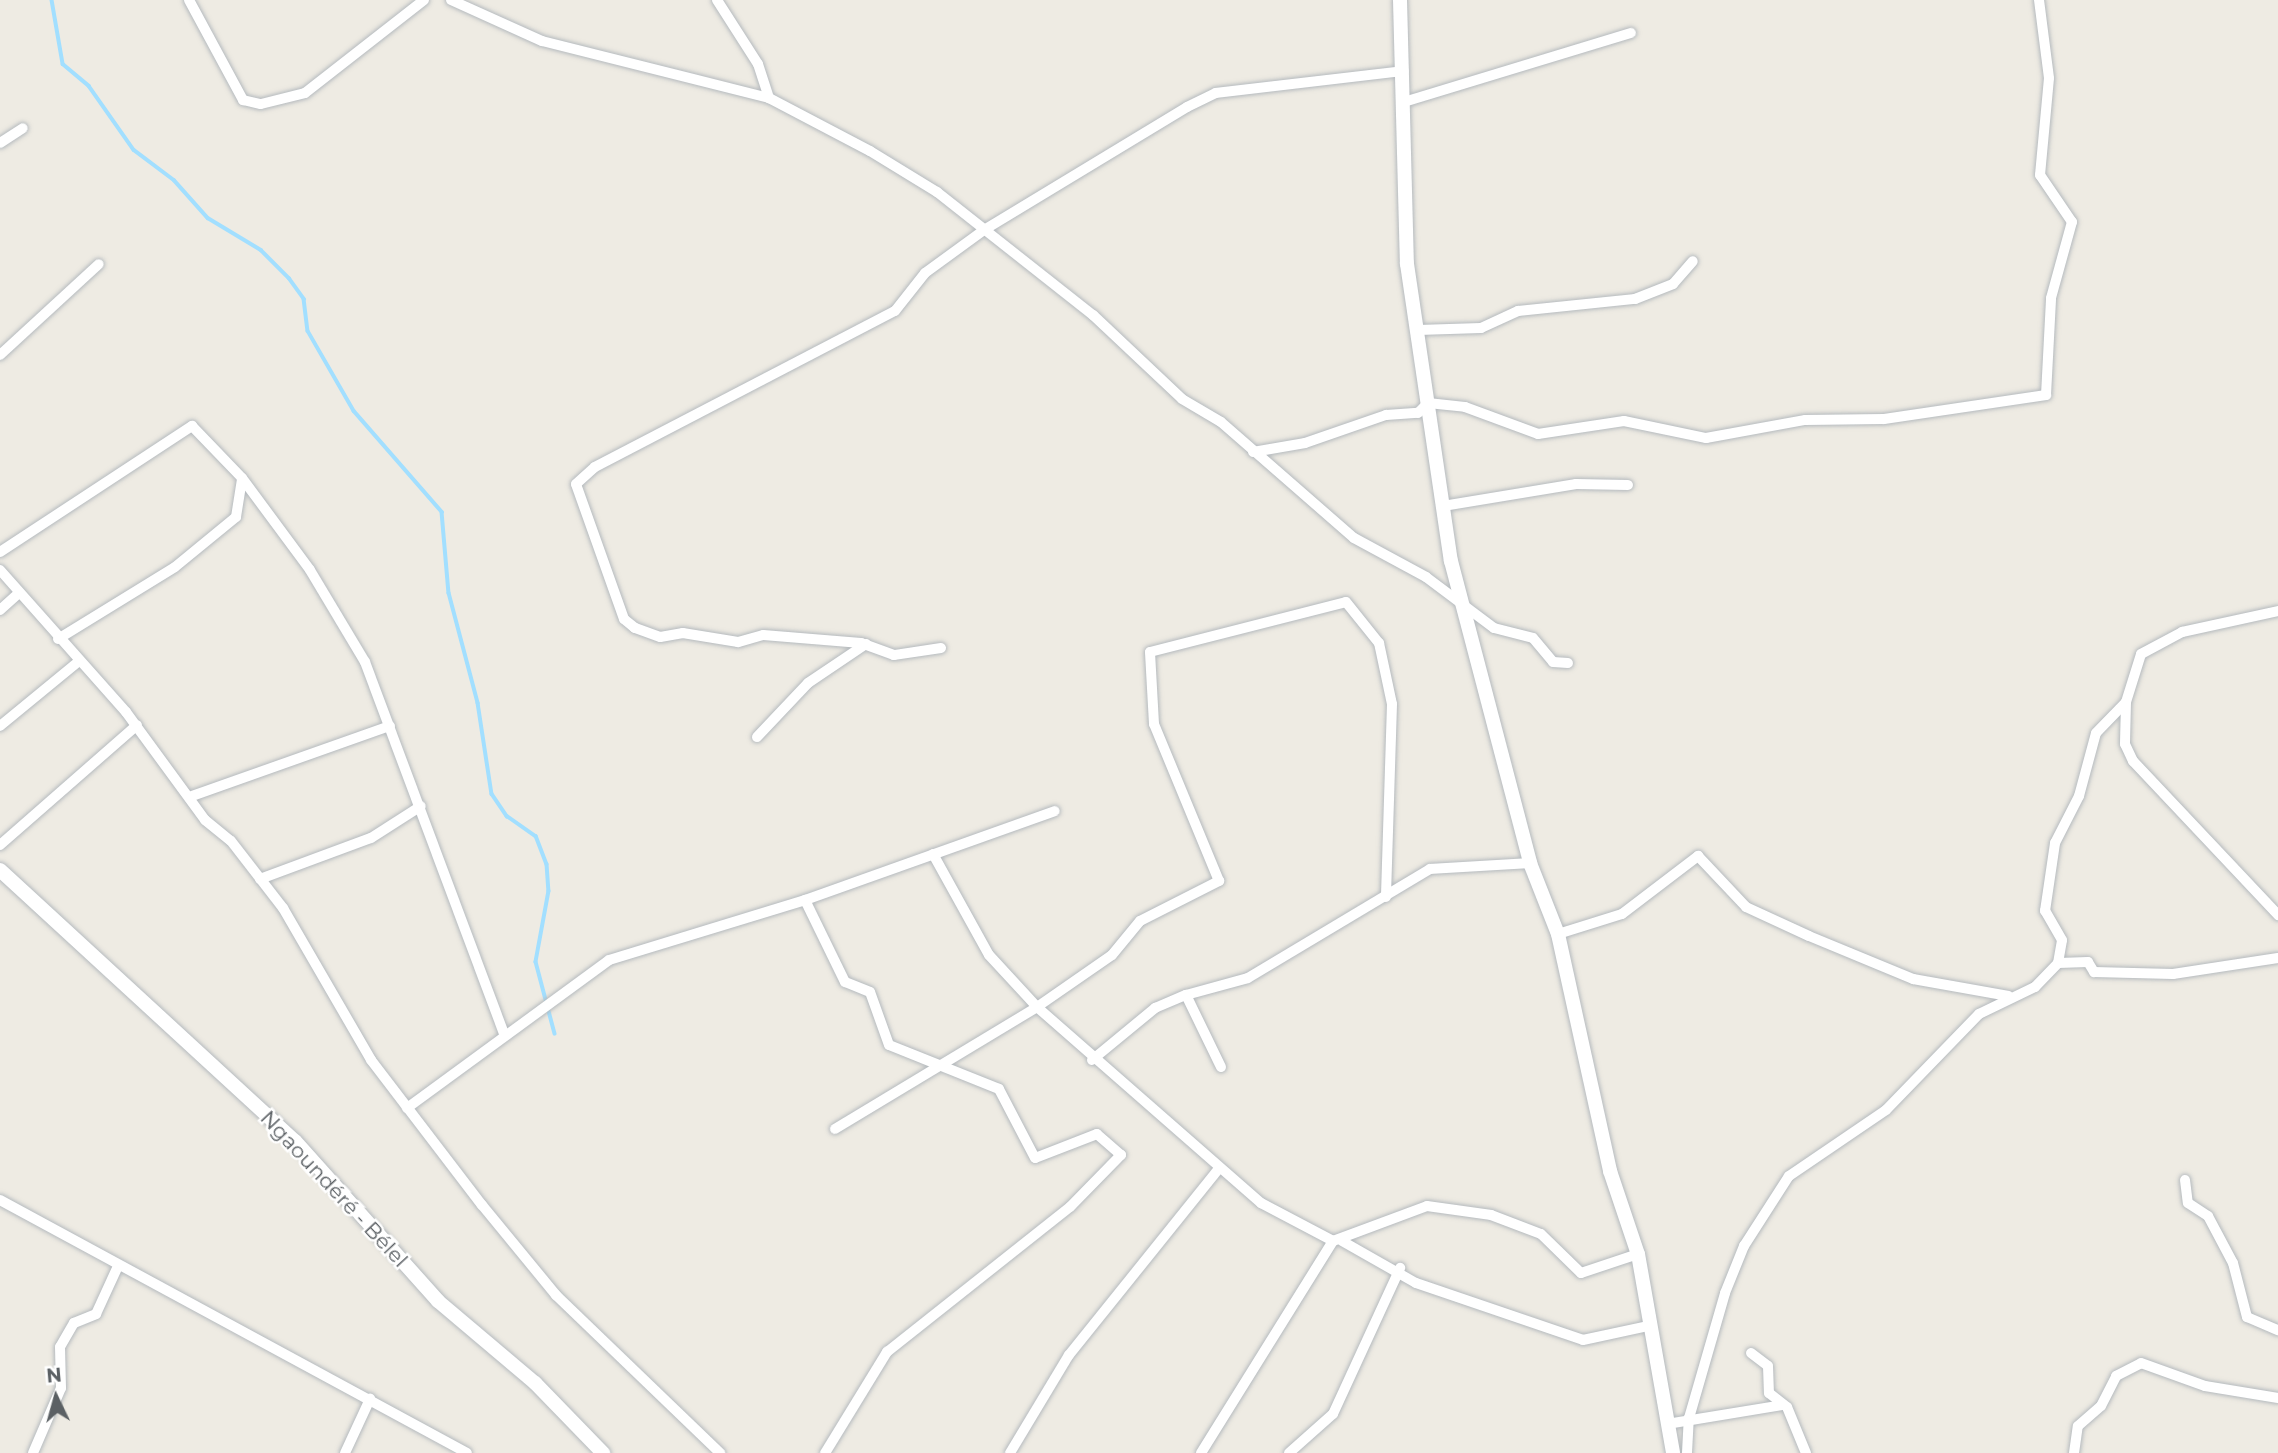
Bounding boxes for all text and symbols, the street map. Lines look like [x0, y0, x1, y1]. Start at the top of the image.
street label: Ngaoundéré - Bélel [255, 1106, 413, 1272]
north arrow [21, 1362, 91, 1432]
text: N [45, 1363, 63, 1388]

